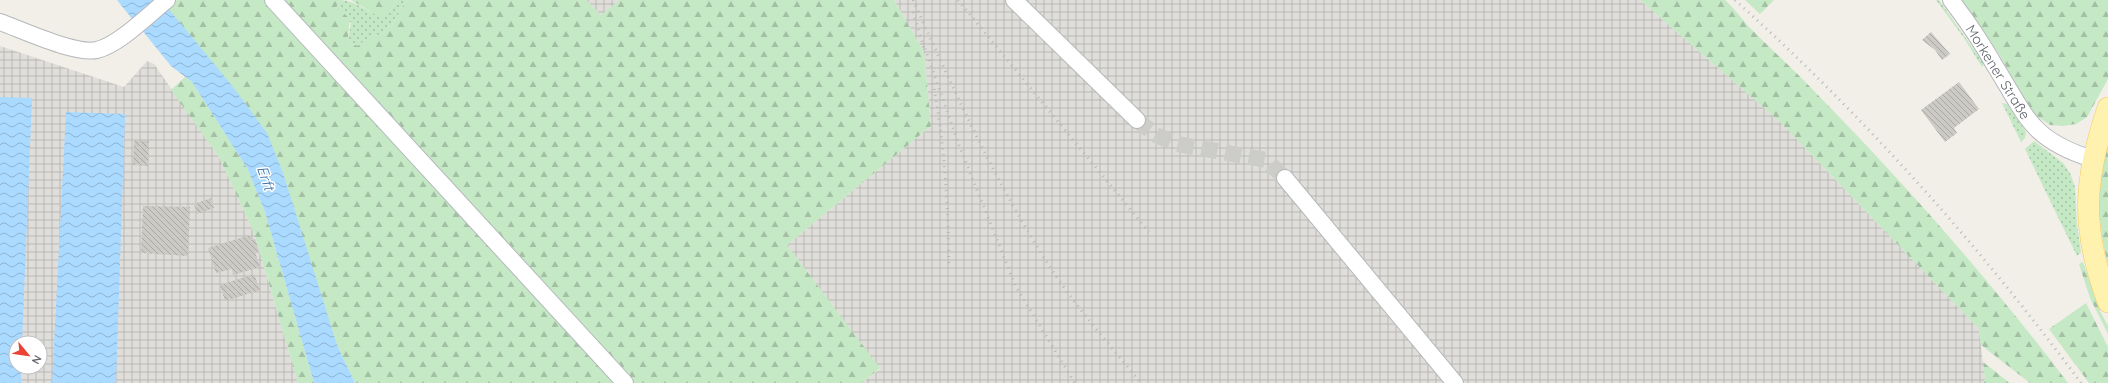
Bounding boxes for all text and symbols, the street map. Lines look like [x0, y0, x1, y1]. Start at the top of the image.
street label: Morkener Straße [1962, 21, 2034, 123]
water label: Erft [253, 163, 280, 195]
north arrow [8, 335, 48, 375]
text: N [29, 353, 45, 367]

